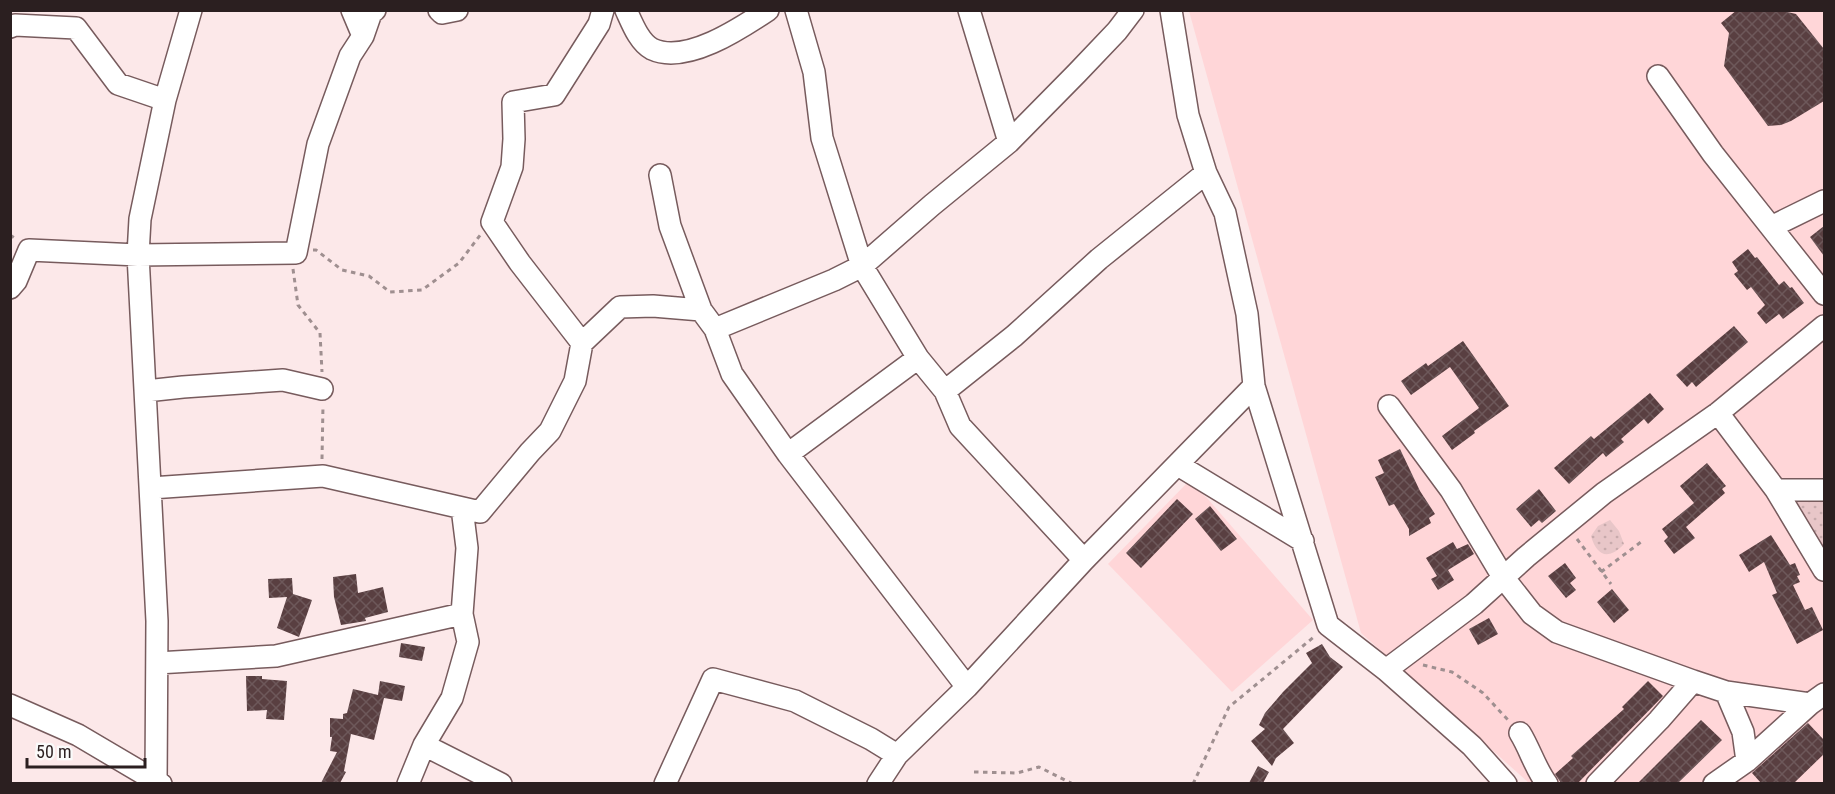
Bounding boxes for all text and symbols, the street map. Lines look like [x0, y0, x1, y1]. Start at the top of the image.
scale bar [27, 731, 146, 769]
text: 50 m [36, 741, 71, 762]

